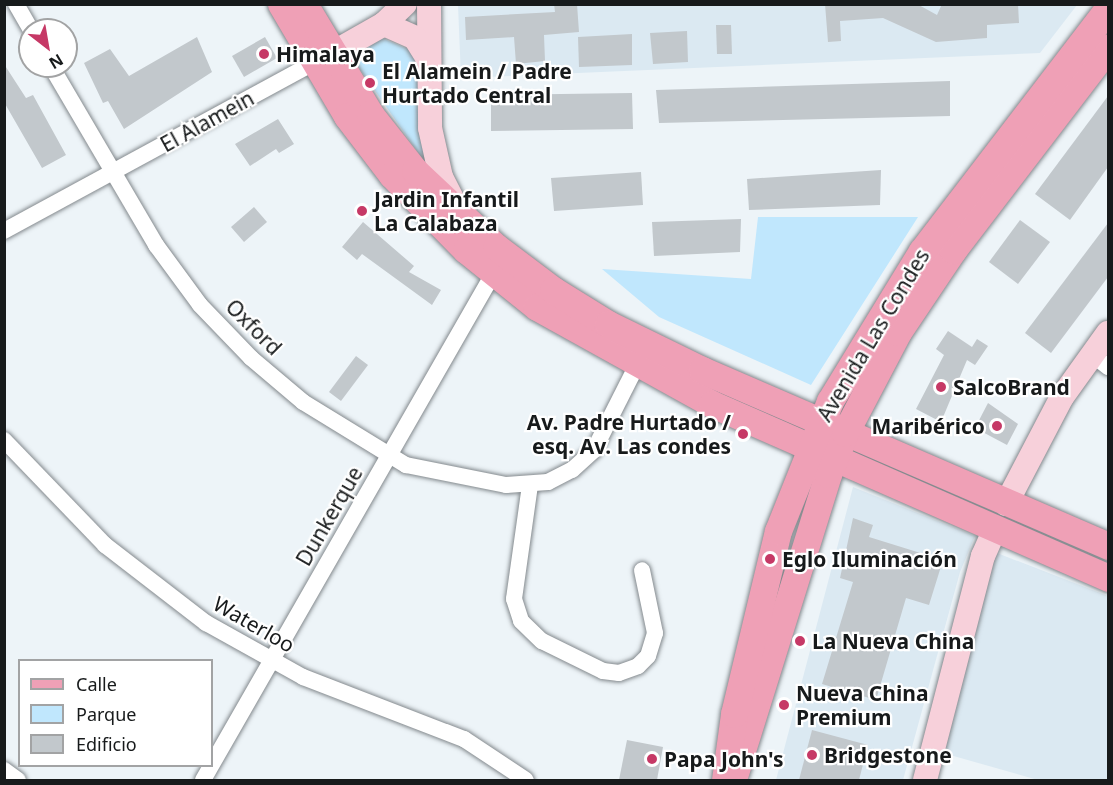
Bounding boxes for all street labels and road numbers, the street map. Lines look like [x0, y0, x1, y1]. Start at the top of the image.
street label: El Alamein [156, 85, 258, 157]
street label: Avenida Las Condes [812, 244, 934, 426]
street label: Oxford [221, 294, 287, 360]
street label: Dunkerque [291, 462, 367, 570]
street label: Waterloo [209, 591, 299, 657]

